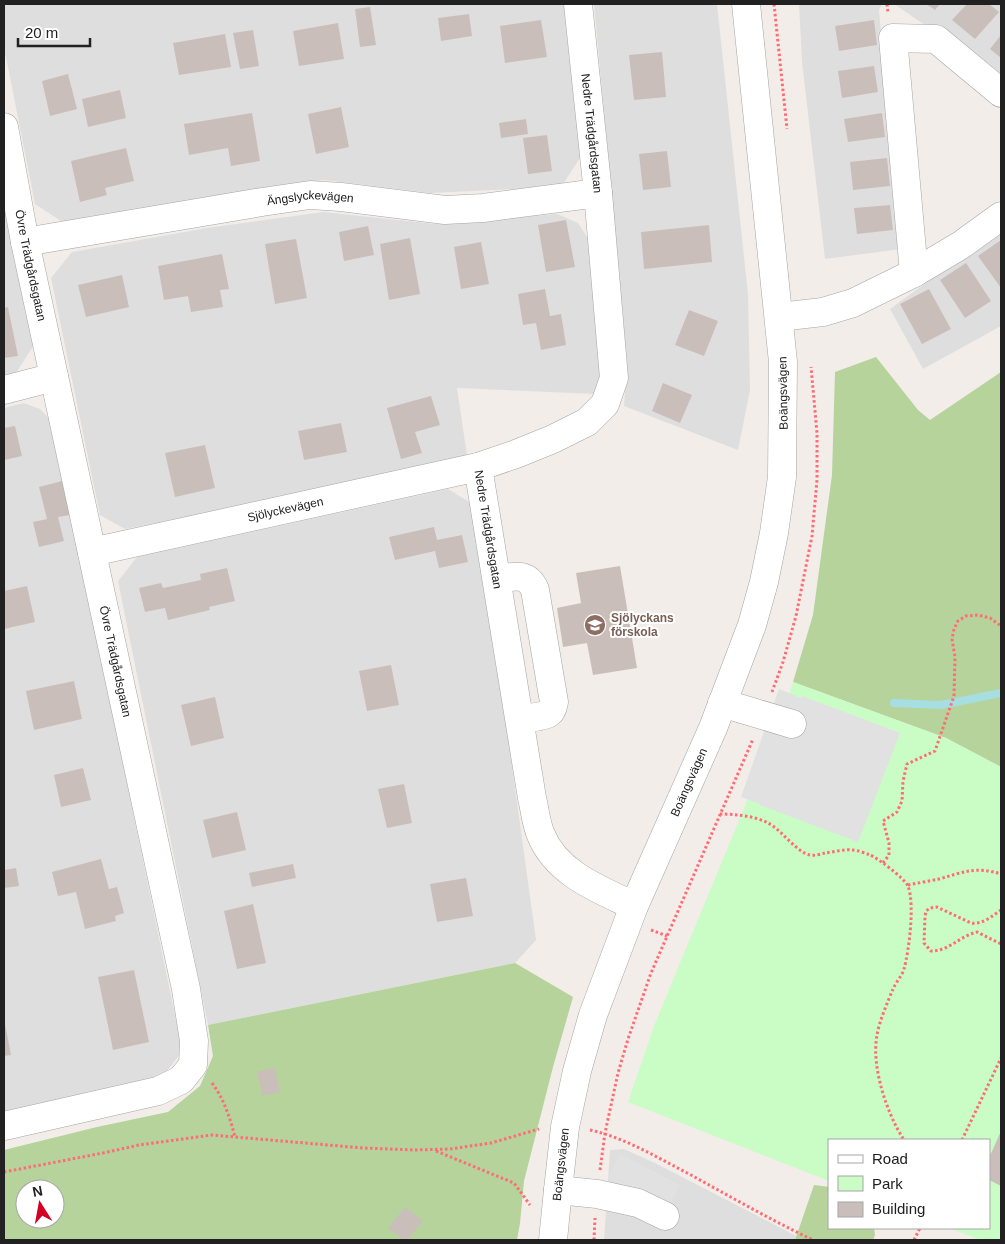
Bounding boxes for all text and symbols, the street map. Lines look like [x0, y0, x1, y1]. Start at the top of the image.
scale bar [18, 15, 90, 47]
text: 20 m [25, 24, 58, 41]
street label: Nedre Trädgårdsgatan [578, 73, 605, 194]
street label: Ängslyckevägen [266, 188, 355, 208]
street label: Övre Trädgårdsgatan [12, 209, 49, 323]
street label: Boängsvägen [775, 356, 791, 430]
street label: Nedre Trädgårdsgatan [472, 469, 505, 590]
street label: Sjölyckevägen [246, 494, 325, 525]
street label: Övre Trädgårdsgatan [97, 604, 134, 718]
place label: Sjölyckans förskola [611, 611, 674, 639]
school or university icon: Sjölyckans förskola [583, 613, 607, 637]
street label: Boängsvägen [668, 746, 710, 819]
street label: Boängsvägen [550, 1127, 572, 1202]
legend [828, 1139, 990, 1229]
text: Road [872, 1150, 908, 1167]
text: Park [872, 1175, 903, 1192]
north arrow [15, 1179, 65, 1229]
text: N [31, 1182, 44, 1200]
text: Building [872, 1200, 925, 1217]

